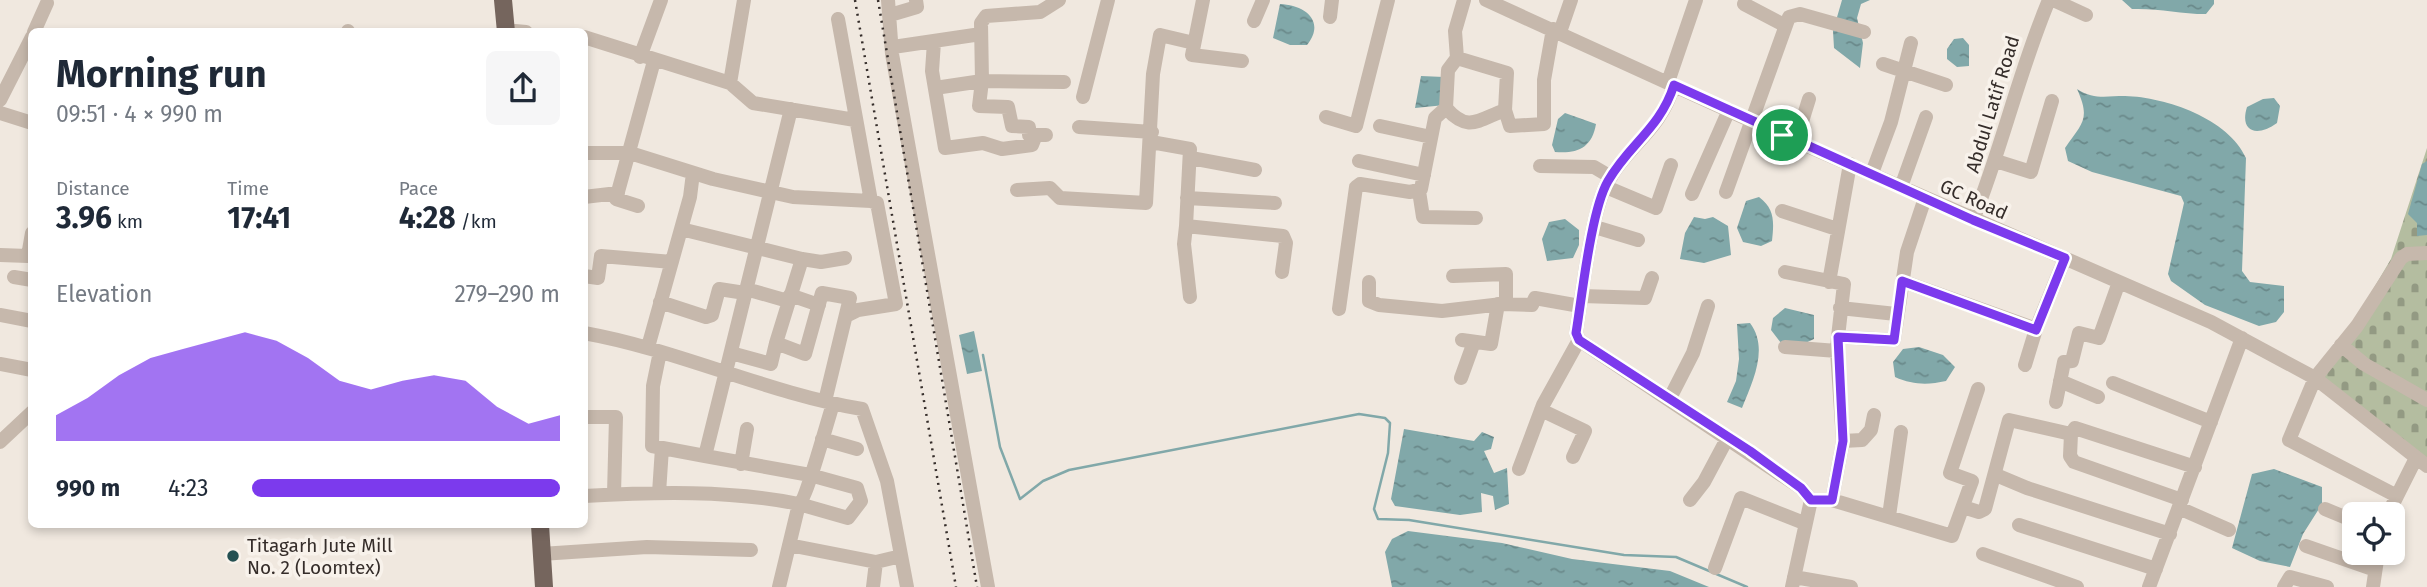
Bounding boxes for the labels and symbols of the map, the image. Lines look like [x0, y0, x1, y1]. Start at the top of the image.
street label: Abdul Latif Road [1961, 33, 2024, 176]
pin [1752, 105, 1812, 165]
street label: GC Road [1936, 174, 2011, 225]
place label: Titagarh Jute Mill No. 2 (Loomtex) [247, 534, 393, 579]
marker: Titagarh Jute Mill No. 2 (Loomtex) [225, 548, 241, 564]

